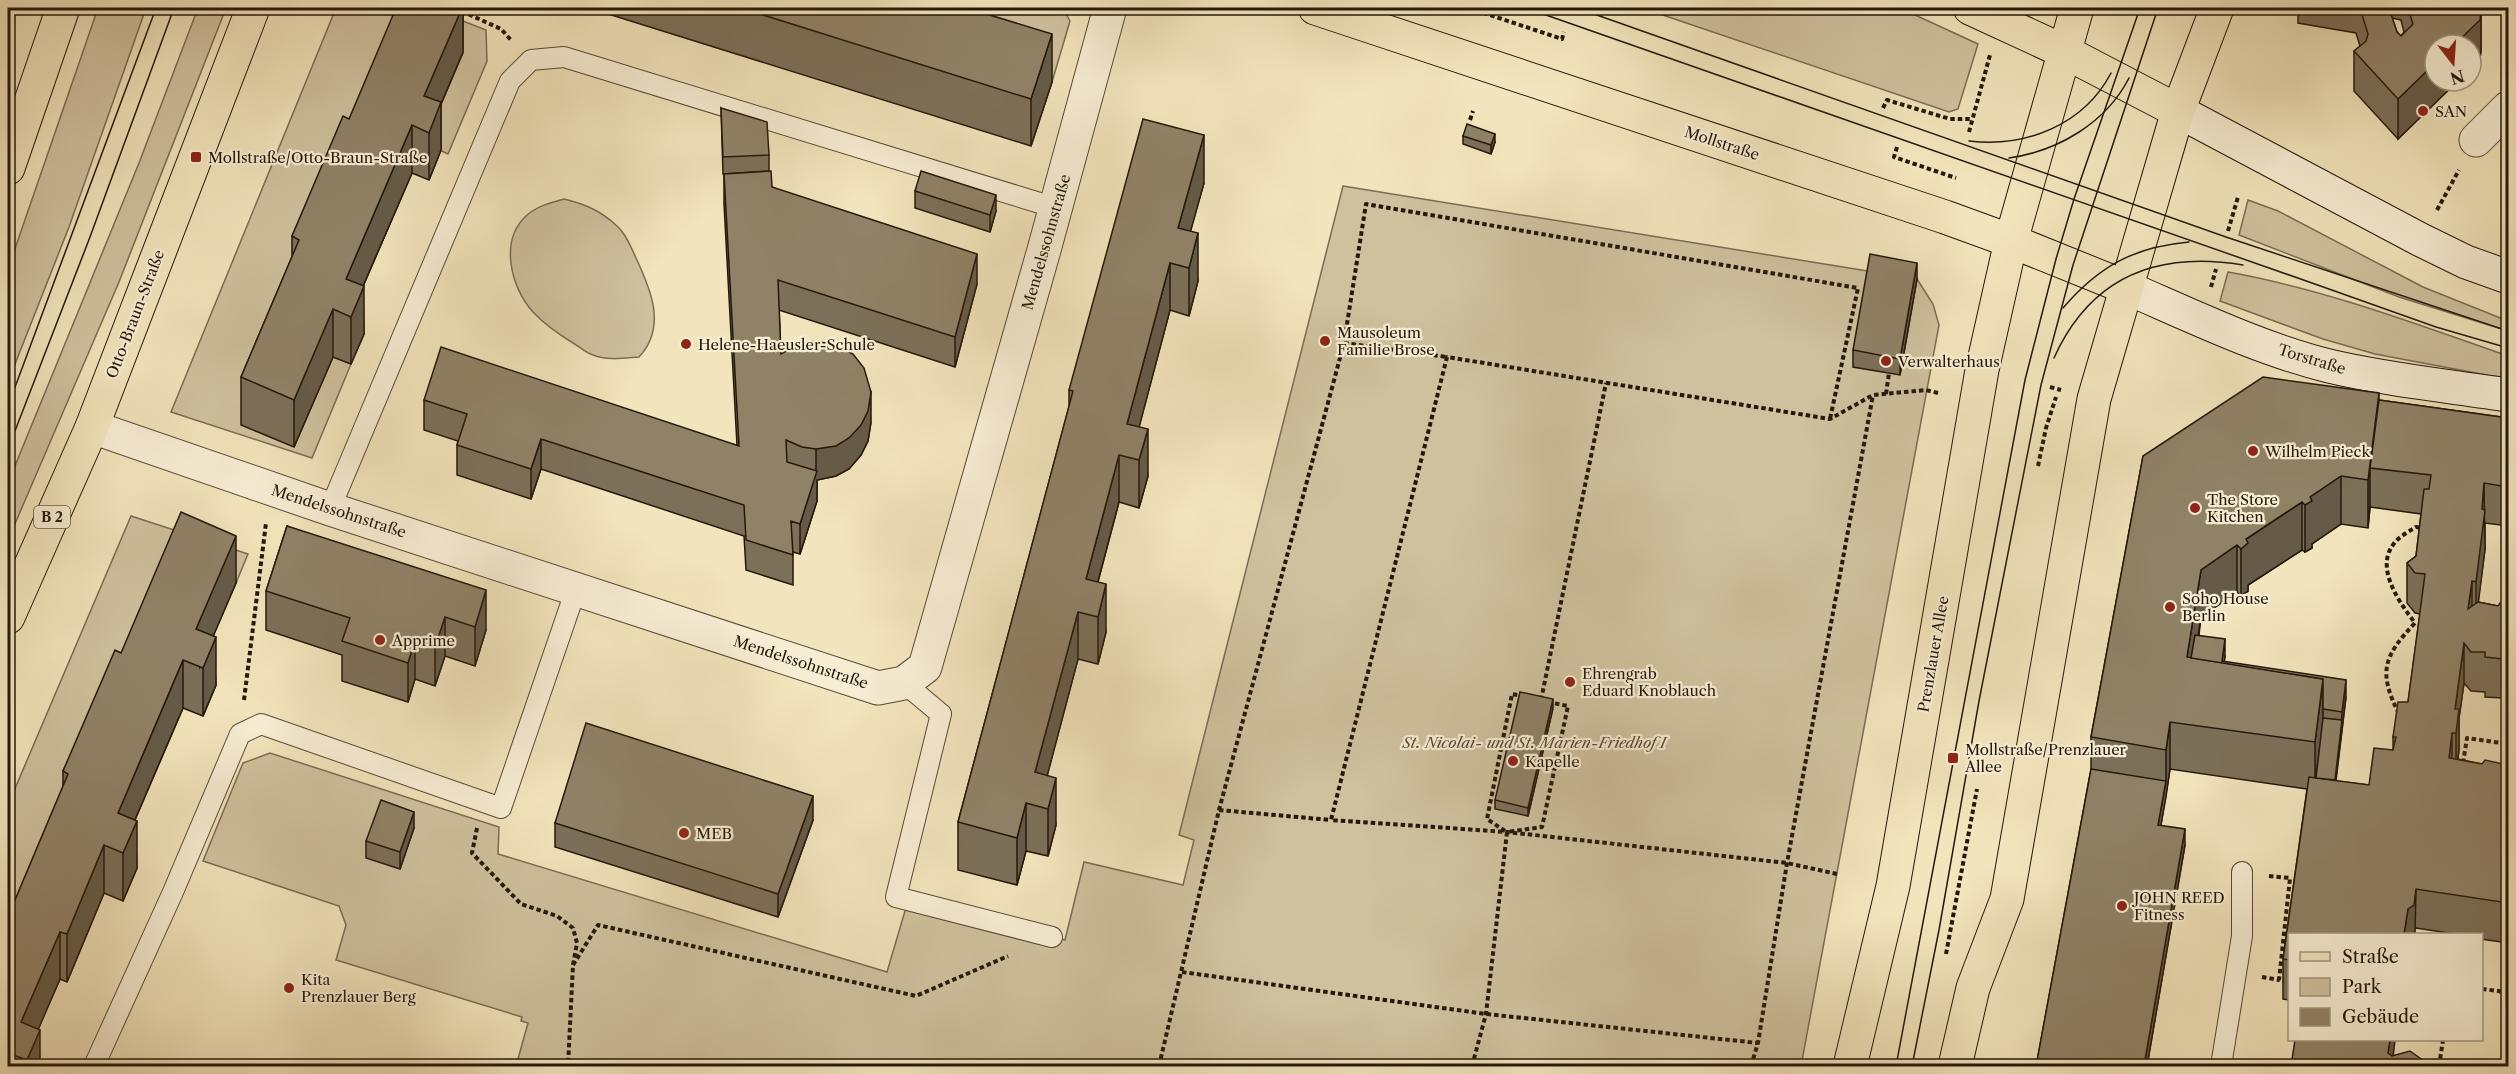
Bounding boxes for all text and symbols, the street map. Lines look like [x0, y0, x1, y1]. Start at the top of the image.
north arrow [2423, 33, 2483, 93]
text: N [2448, 66, 2467, 89]
place label: SAN [2435, 102, 2467, 121]
marker: SAN [2416, 104, 2430, 118]
street label: Mollstraße [1682, 122, 1762, 164]
place label: Mollstraße/Otto-Braun-Straße [208, 148, 427, 167]
marker: Mollstraße/Otto-Braun-Straße [189, 150, 203, 164]
street label: Mendelssohnstraße [1018, 172, 1074, 312]
street label: Otto-Braun-Straße [102, 247, 168, 381]
place label: Mausoleum Familie Brose [1337, 323, 1435, 359]
marker: Mausoleum Familie Brose [1318, 334, 1332, 348]
place label: Helene-Haeusler-Schule [698, 335, 875, 354]
marker: Helene-Haeusler-Schule [679, 337, 693, 351]
street label: Torstraße [2276, 340, 2348, 378]
place label: Verwalterhaus [1897, 352, 2000, 371]
marker: Verwalterhaus [1879, 354, 1893, 368]
place label: Wilhelm Pieck [2264, 442, 2371, 461]
marker: Wilhelm Pieck [2246, 444, 2260, 458]
street label: Mendelssohnstraße [269, 480, 409, 542]
place label: The Store Kitchen [2207, 490, 2278, 526]
marker: The Store Kitchen [2188, 501, 2202, 515]
road number: B 2 [34, 506, 70, 528]
place label: Soho House Berlin [2182, 589, 2269, 625]
street label: Prenzlauer Allee [1913, 594, 1953, 714]
marker: Soho House Berlin [2163, 600, 2177, 614]
place label: Apprime [391, 631, 455, 650]
street label: Mendelssohnstraße [731, 631, 871, 693]
marker: Apprime [373, 633, 387, 647]
place label: Ehrengrab Eduard Knoblauch [1582, 664, 1717, 700]
marker: Ehrengrab Eduard Knoblauch [1563, 675, 1577, 689]
park label: St. Nicolai- und St. Marien-Friedhof I [1401, 733, 1669, 752]
place label: Mollstraße/Prenzlauer Allee [1964, 740, 2127, 776]
marker: Mollstraße/Prenzlauer Allee [1946, 751, 1960, 765]
place label: Kapelle [1525, 752, 1580, 771]
marker: Kapelle [1506, 754, 1520, 768]
place label: MEB [696, 824, 732, 843]
marker: MEB [677, 826, 691, 840]
place label: JOHN REED Fitness [2132, 888, 2225, 924]
marker: JOHN REED Fitness [2115, 899, 2129, 913]
legend [2288, 933, 2483, 1041]
text: Straße [2342, 946, 2399, 968]
place label: Kita Prenzlauer Berg [301, 970, 416, 1006]
text: Park [2342, 976, 2383, 998]
marker: Kita Prenzlauer Berg [282, 981, 296, 995]
text: Gebäude [2342, 1006, 2419, 1028]

